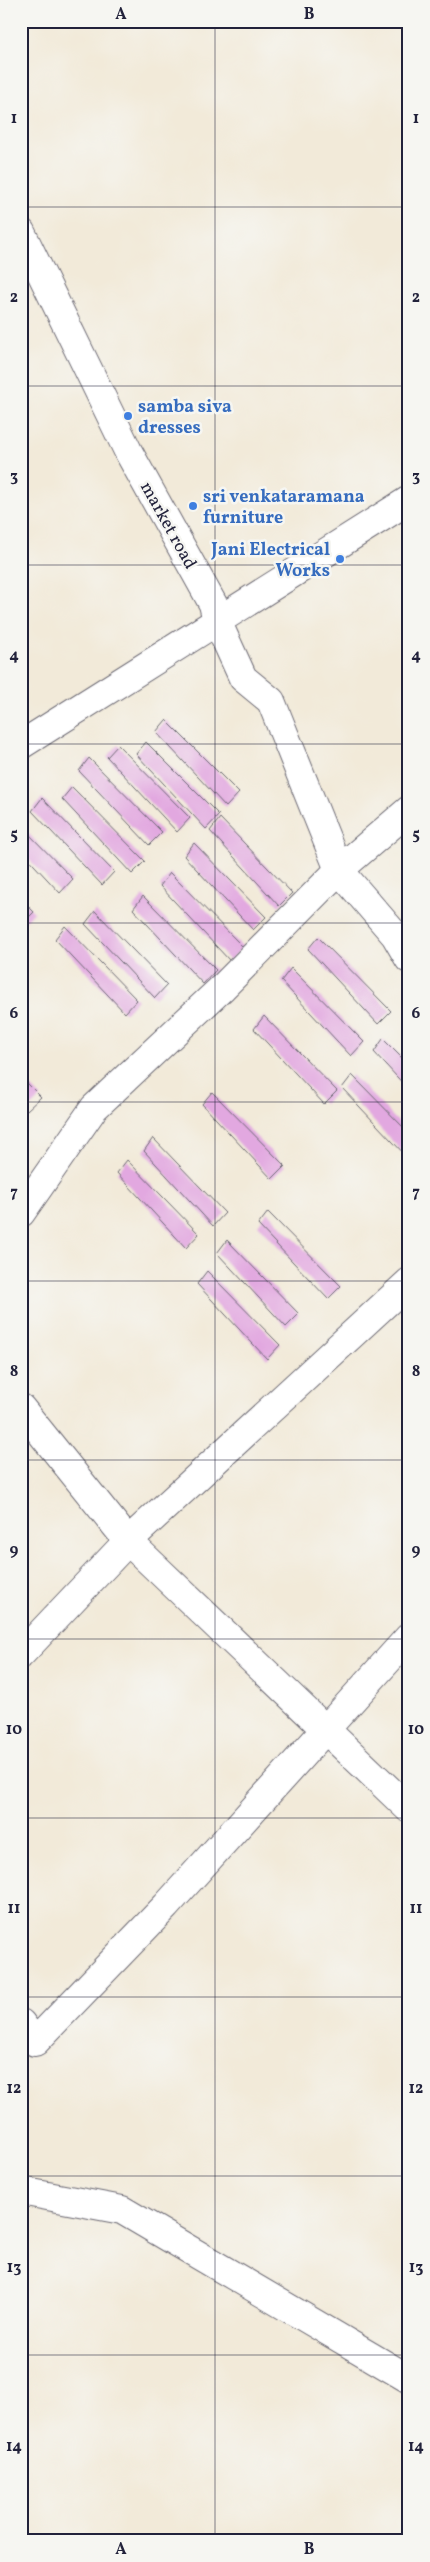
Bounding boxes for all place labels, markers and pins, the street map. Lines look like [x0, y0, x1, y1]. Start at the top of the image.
place label: samba siva dresses [138, 395, 232, 441]
marker: samba siva dresses [122, 410, 134, 422]
place label: sri venkataramana furniture [203, 485, 365, 531]
marker: sri venkataramana furniture [187, 500, 199, 512]
place label: Jani Electrical Works [210, 538, 330, 584]
marker: Jani Electrical Works [334, 553, 346, 565]

